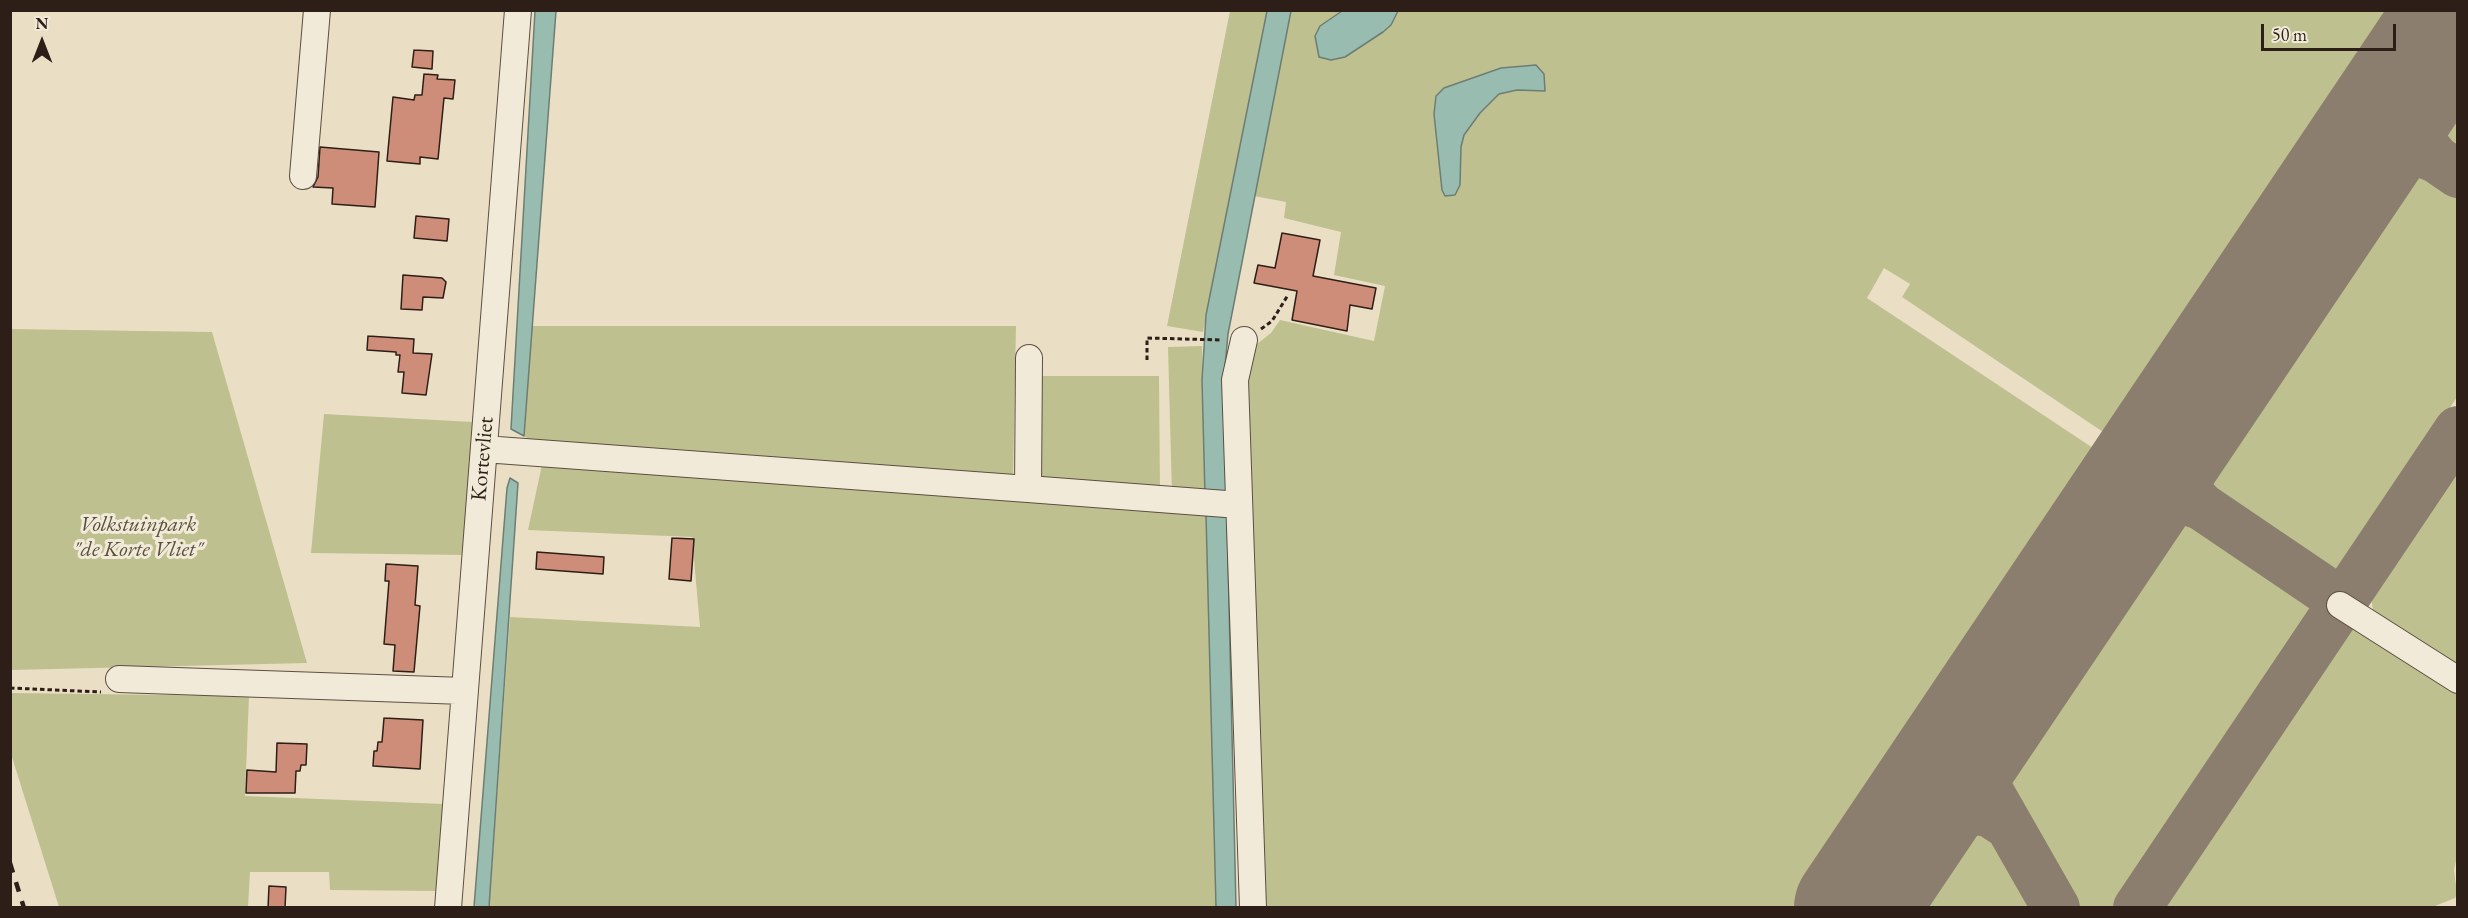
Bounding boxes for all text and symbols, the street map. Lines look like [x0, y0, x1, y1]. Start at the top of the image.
north arrow [12, 12, 72, 72]
scale bar [2264, 12, 2399, 50]
text: N [36, 13, 48, 34]
text: 50 m [2272, 23, 2307, 46]
street label: Kortevliet [466, 416, 500, 502]
park label: Volkstuinpark "de Korte Vliet" [73, 512, 203, 564]

